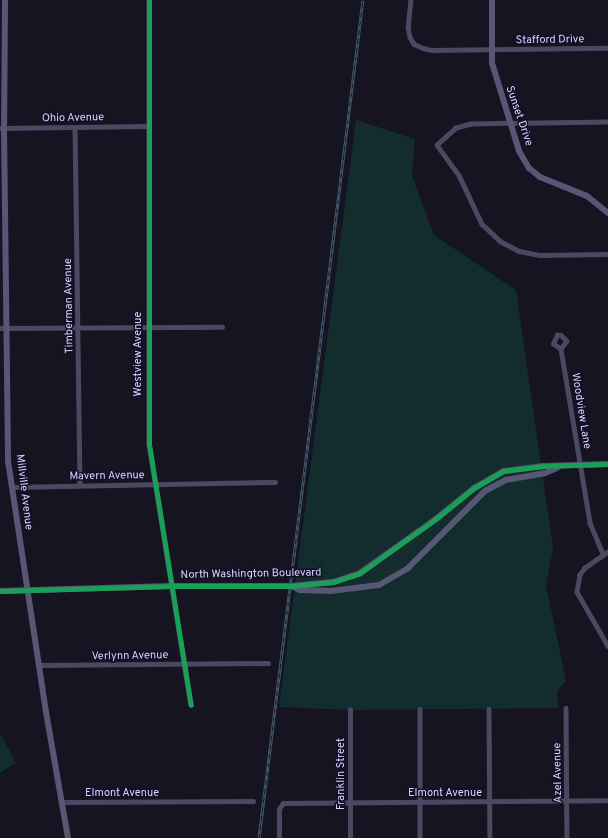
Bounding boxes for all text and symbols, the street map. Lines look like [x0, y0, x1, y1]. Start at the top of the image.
street label: Stafford Drive [516, 33, 584, 47]
street label: Sunset Drive [503, 84, 535, 148]
street label: Ohio Avenue [42, 111, 104, 125]
street label: Timberman Avenue [62, 258, 76, 354]
street label: Westview Avenue [131, 311, 145, 397]
street label: Woodview Lane [568, 372, 594, 450]
street label: Millville Avenue [13, 453, 35, 531]
street label: Mavern Avenue [69, 469, 145, 483]
street label: North Washington Boulevard [180, 566, 322, 582]
street label: Verlynn Avenue [91, 649, 169, 663]
street label: Franklin Street [334, 738, 348, 810]
street label: Azel Avenue [551, 742, 565, 804]
street label: Elmont Avenue [85, 786, 159, 800]
street label: Elmont Avenue [408, 786, 482, 800]

